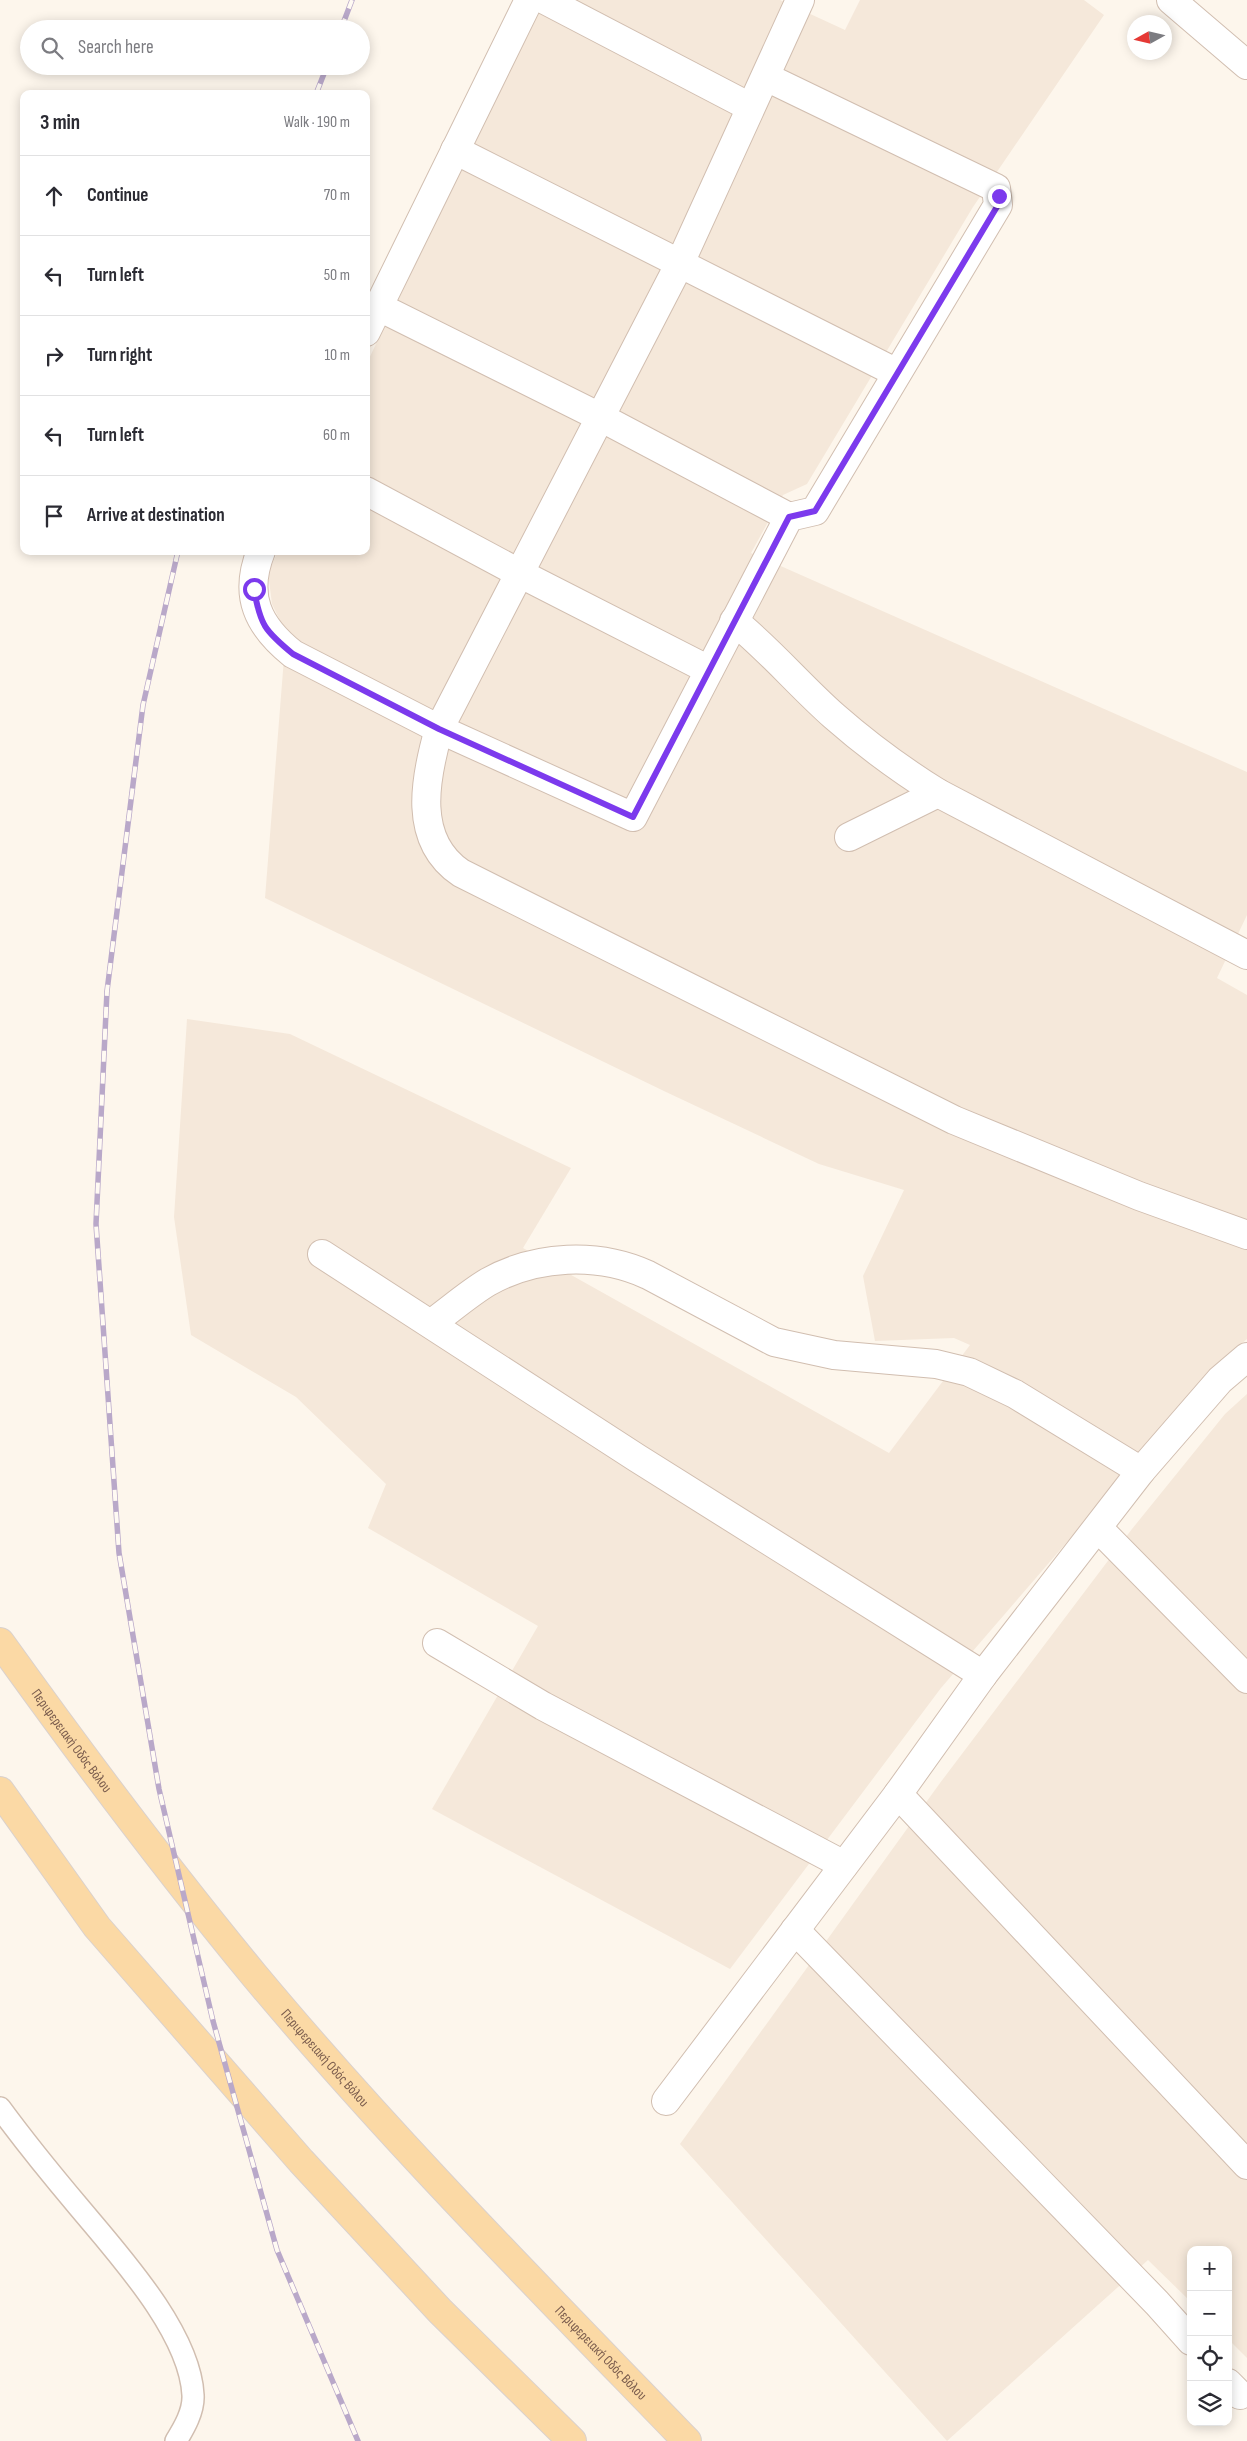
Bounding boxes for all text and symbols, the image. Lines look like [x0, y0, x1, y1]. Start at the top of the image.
north arrow [1127, 15, 1172, 60]
search box [20, 20, 370, 75]
icon: search [38, 34, 66, 62]
text: Search here [78, 36, 154, 59]
text: 3 min [40, 110, 80, 135]
text: Walk · 190 m [284, 113, 350, 132]
icon: ahead [40, 182, 68, 210]
text: Continue [87, 184, 148, 207]
route end [988, 185, 1011, 208]
text: 70 m [324, 186, 350, 205]
icon: left [40, 262, 68, 290]
text: Turn left [87, 264, 144, 287]
text: 50 m [324, 266, 350, 285]
icon: right [40, 342, 68, 370]
text: Turn right [87, 344, 152, 367]
text: 10 m [324, 346, 350, 365]
icon: left [40, 422, 68, 450]
text: Turn left [87, 424, 144, 447]
text: 60 m [323, 426, 350, 445]
icon: arrive [40, 502, 68, 530]
text: Arrive at destination [87, 504, 225, 527]
route start [243, 578, 266, 601]
street label: Περιφερειακή Οδός Βόλου [28, 1686, 115, 1796]
street label: Περιφερειακή Οδός Βόλου [277, 2006, 372, 2110]
map controls [1187, 2246, 1232, 2426]
button: + [1187, 2246, 1232, 2291]
button: − [1187, 2291, 1232, 2336]
street label: Περιφερειακή Οδός Βόλου [551, 2302, 650, 2404]
button: locate [1187, 2336, 1232, 2381]
button: layers [1187, 2381, 1232, 2426]

